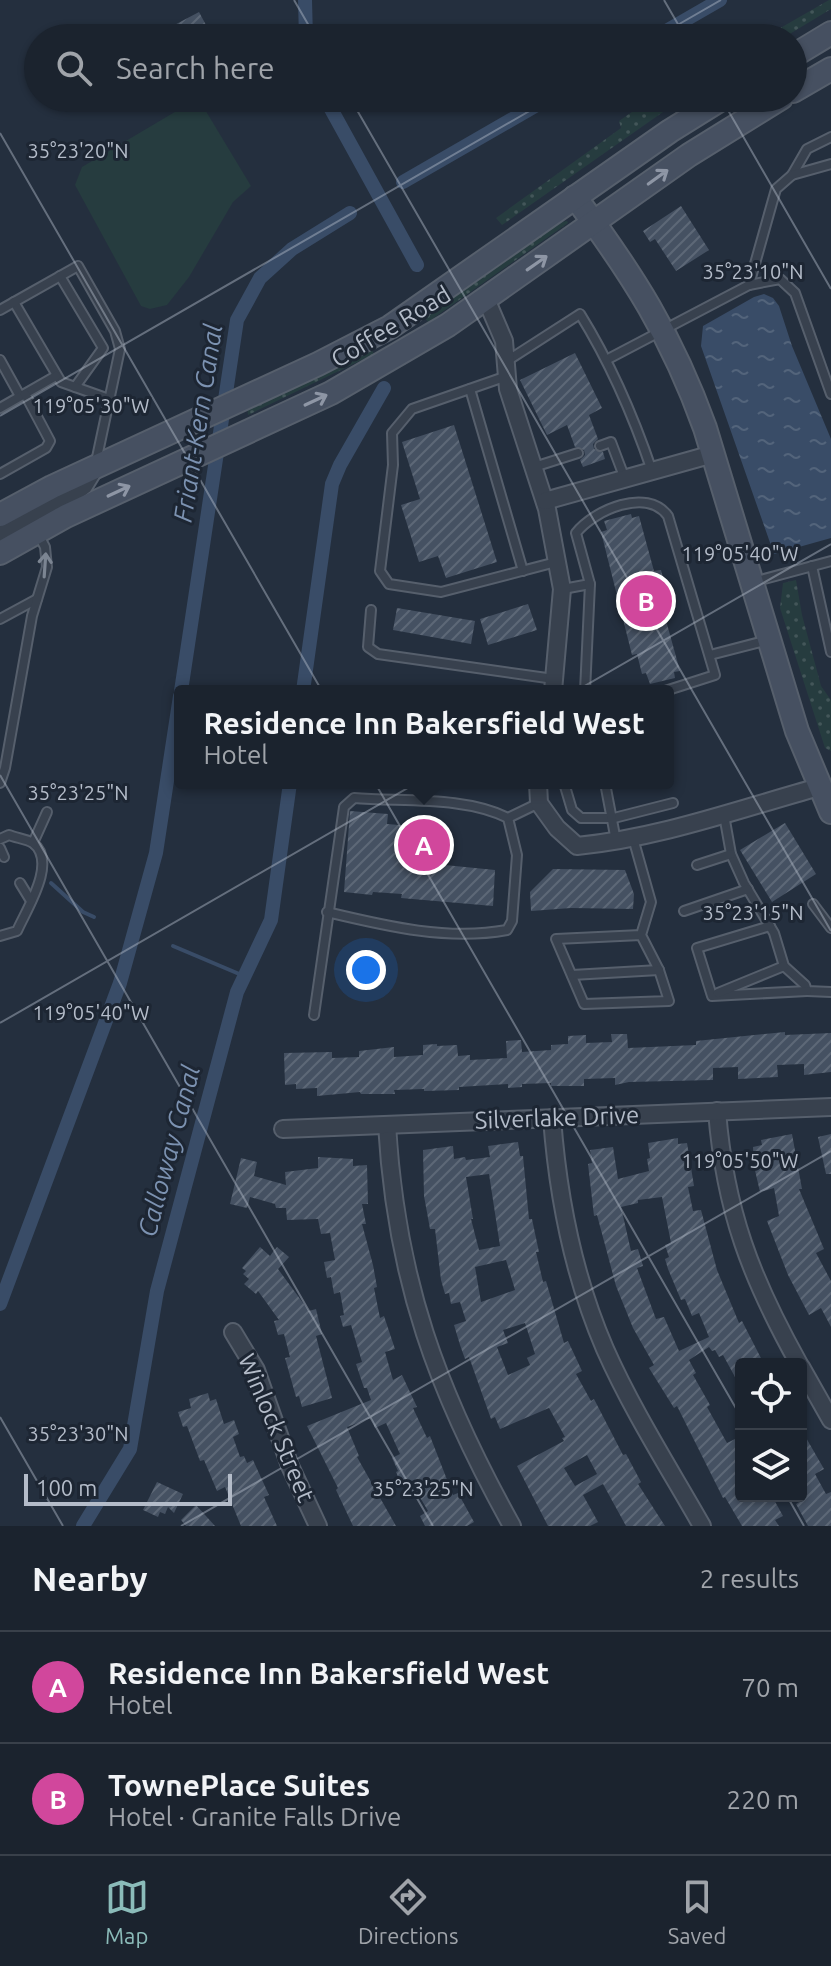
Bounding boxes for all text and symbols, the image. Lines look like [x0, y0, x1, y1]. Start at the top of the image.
search box [24, 24, 807, 112]
icon: search [52, 46, 96, 90]
text: Search here [116, 51, 275, 85]
text: 35°23'20"N [27, 139, 129, 162]
one-way arrow [646, 169, 668, 186]
one-way arrow [525, 255, 547, 271]
text: 35°23'10"N [702, 260, 804, 283]
street label: Coffee Road [326, 280, 455, 373]
water label: Friant-Kern Canal [168, 322, 227, 524]
one-way arrow [304, 392, 328, 407]
text: 119°05'30"W [33, 394, 149, 417]
one-way arrow [106, 483, 131, 498]
text: 119°05'40"W [682, 542, 798, 565]
one-way arrow [38, 552, 53, 579]
pin: B [620, 571, 672, 631]
popup [174, 685, 674, 789]
text: Residence Inn Bakersfield West [203, 706, 645, 740]
text: Hotel [203, 740, 268, 769]
text: 35°23'25"N [27, 781, 129, 804]
pin: A [398, 815, 450, 875]
text: 35°23'15"N [702, 901, 804, 924]
your location [346, 950, 386, 990]
text: 119°05'40"W [33, 1001, 149, 1024]
water label: Calloway Canal [132, 1062, 205, 1240]
street label: Silverlake Drive [474, 1101, 640, 1134]
text: 119°05'50"W [682, 1149, 798, 1172]
street label: Winlock Street [233, 1350, 320, 1506]
map controls [735, 1358, 807, 1502]
button: locate [735, 1358, 807, 1430]
text: 35°23'30"N [27, 1422, 129, 1445]
button: layers [735, 1430, 807, 1502]
scale bar [24, 1470, 232, 1506]
text: 100 m [36, 1475, 97, 1500]
text: 35°23'25"N [372, 1477, 474, 1500]
text: Nearby [32, 1559, 147, 1597]
text: 2 results [700, 1564, 799, 1593]
text: Residence Inn Bakersfield West [108, 1656, 549, 1690]
text: A [49, 1673, 67, 1702]
text: 70 m [741, 1673, 799, 1702]
text: Hotel [108, 1690, 173, 1719]
text: TownePlace Suites [108, 1768, 370, 1802]
text: B [49, 1785, 67, 1814]
text: 220 m [727, 1785, 799, 1814]
text: Hotel · Granite Falls Drive [108, 1802, 401, 1831]
tab: Map [105, 1875, 149, 1948]
tab: Directions [358, 1875, 458, 1948]
tab: Saved [668, 1875, 726, 1948]

